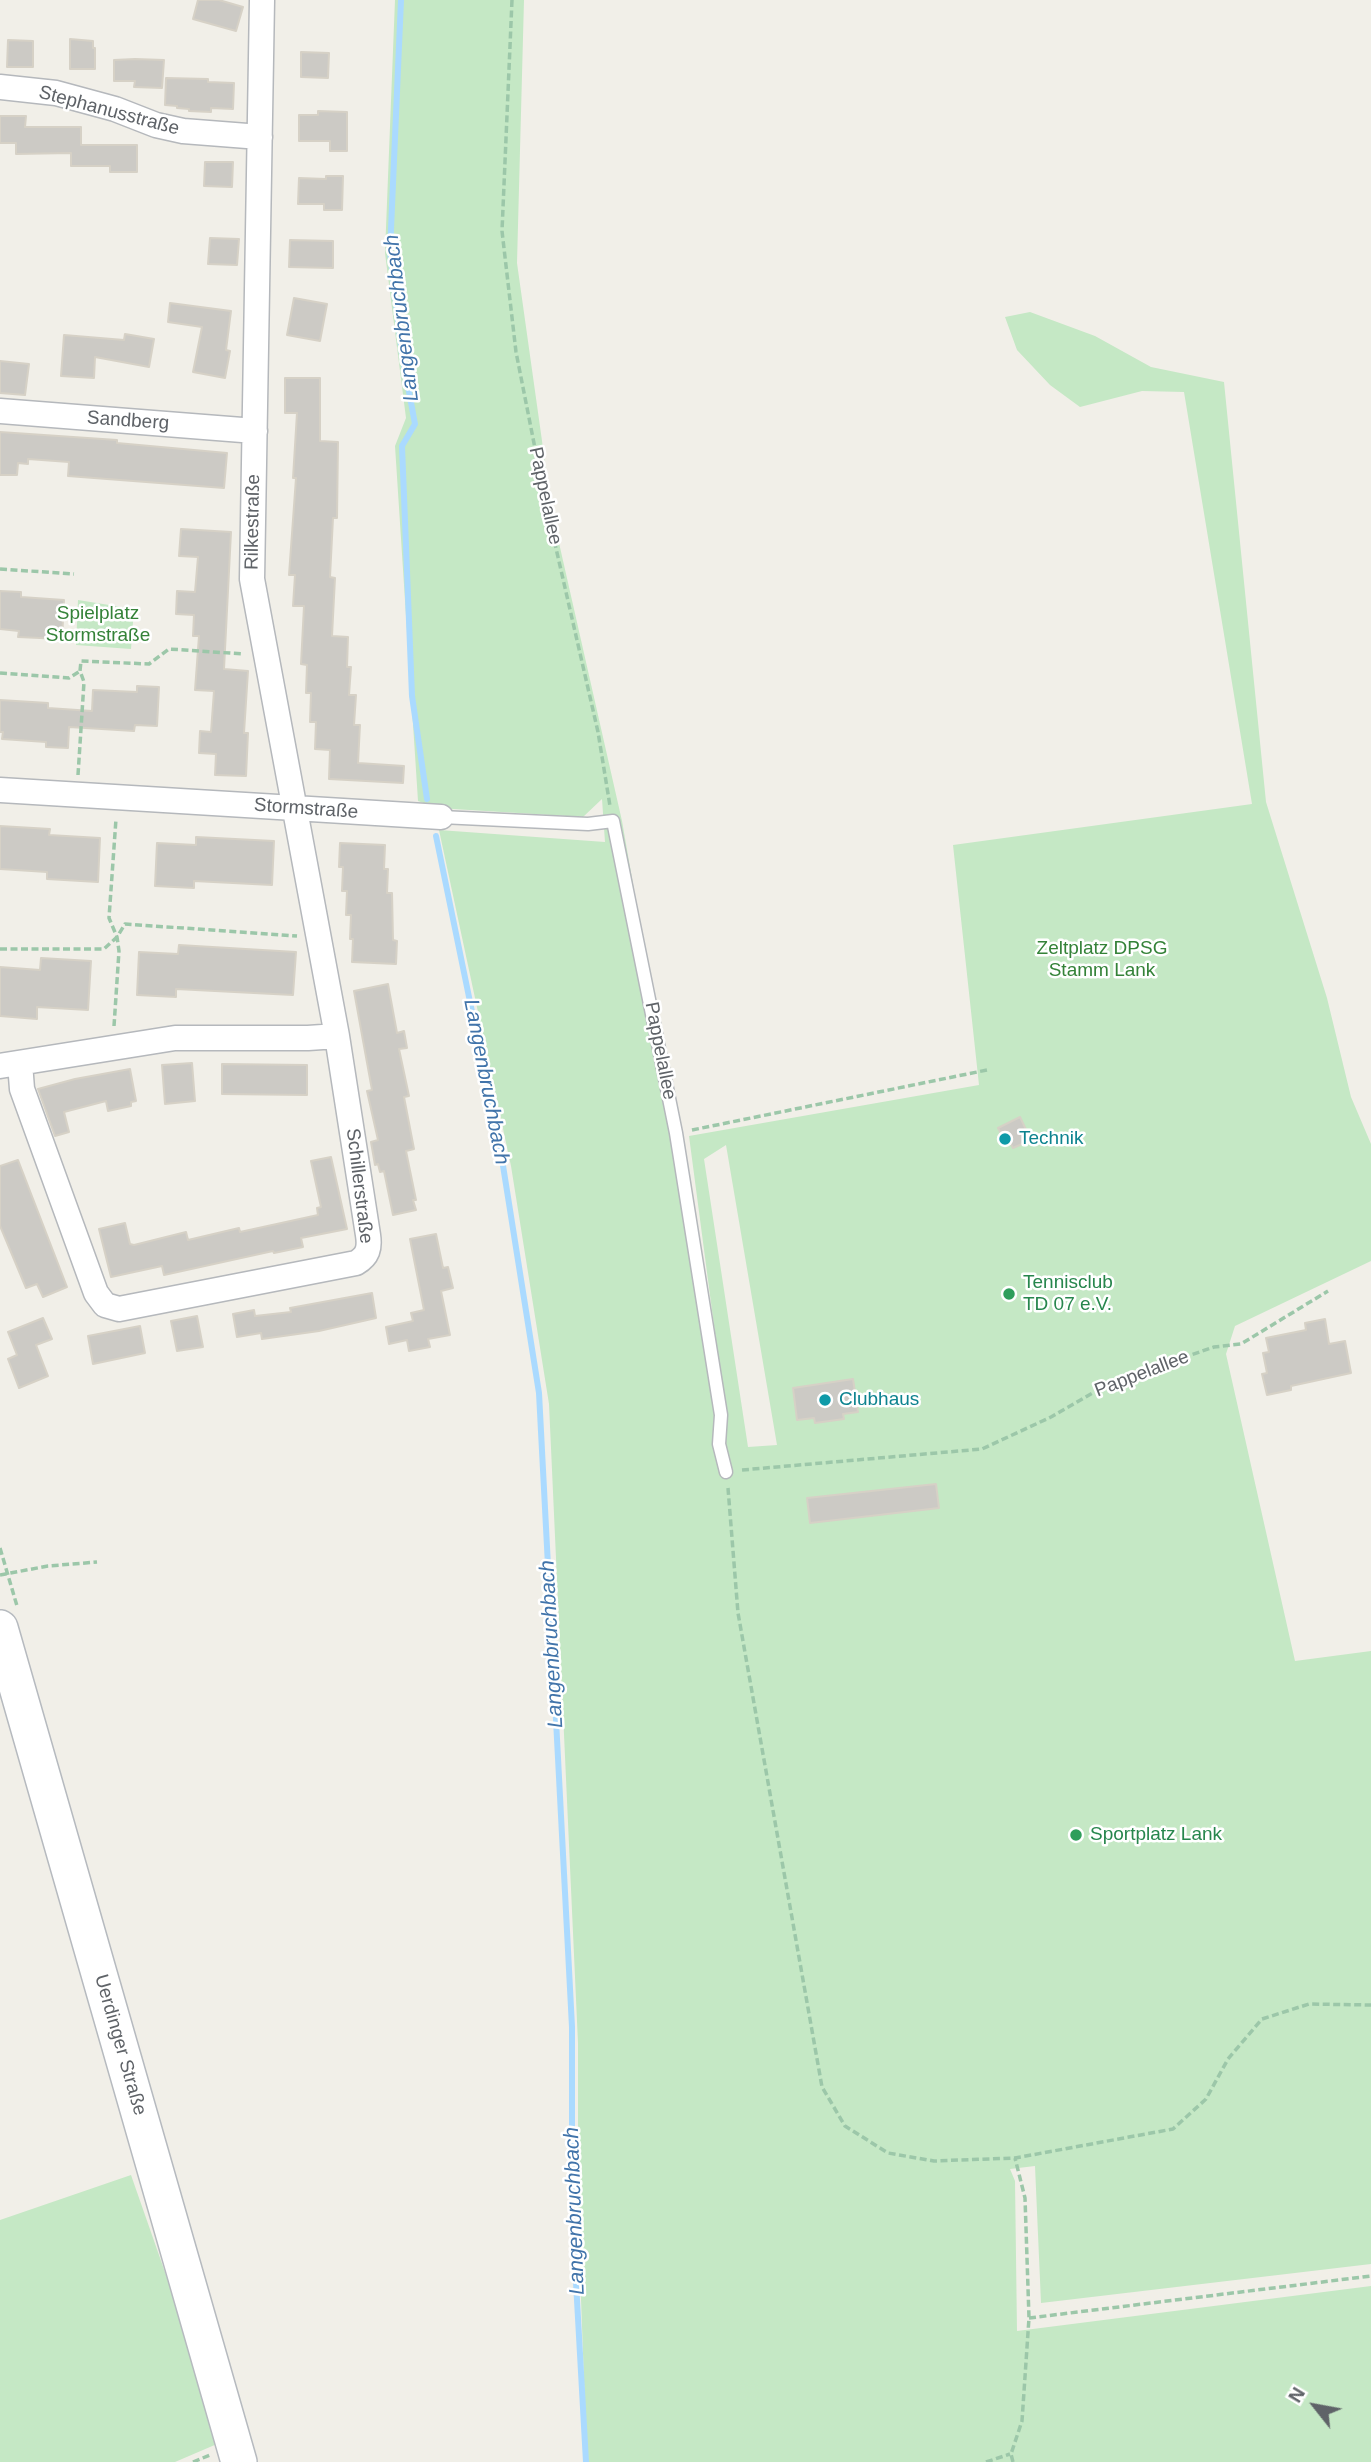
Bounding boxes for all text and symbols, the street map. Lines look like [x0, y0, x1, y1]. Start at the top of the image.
street label: Stephanusstraße [36, 81, 182, 141]
water label: Langenbruchbach [379, 233, 425, 403]
street label: Sandberg [86, 407, 170, 435]
street label: Pappelallee [524, 445, 566, 547]
street label: Rilkestraße [241, 474, 265, 570]
park label: Spielplatz Stormstraße [46, 603, 150, 647]
street label: Stormstraße [253, 794, 359, 824]
park label: Zeltplatz DPSG Stamm Lank [1037, 938, 1167, 982]
water label: Langenbruchbach [458, 997, 514, 1167]
street label: Pappelallee [639, 1000, 681, 1102]
street label: Schillerstraße [341, 1127, 377, 1245]
place label: Technik [1019, 1128, 1083, 1150]
marker: Technik [997, 1131, 1013, 1147]
place label: Tennisclub TD 07 e.V. [1023, 1272, 1113, 1316]
marker: Tennisclub TD 07 e.V. [1001, 1286, 1017, 1302]
street label: Pappelallee [1092, 1346, 1192, 1402]
place label: Clubhaus [839, 1389, 919, 1411]
marker: Clubhaus [817, 1392, 833, 1408]
water label: Langenbruchbach [535, 1559, 569, 1729]
place label: Sportplatz Lank [1090, 1824, 1222, 1846]
marker: Sportplatz Lank [1068, 1827, 1084, 1843]
street label: Uerdinger Straße [89, 1972, 151, 2118]
water label: Langenbruchbach [559, 2127, 591, 2295]
north arrow [1280, 2371, 1350, 2441]
text: N [1284, 2384, 1309, 2406]

